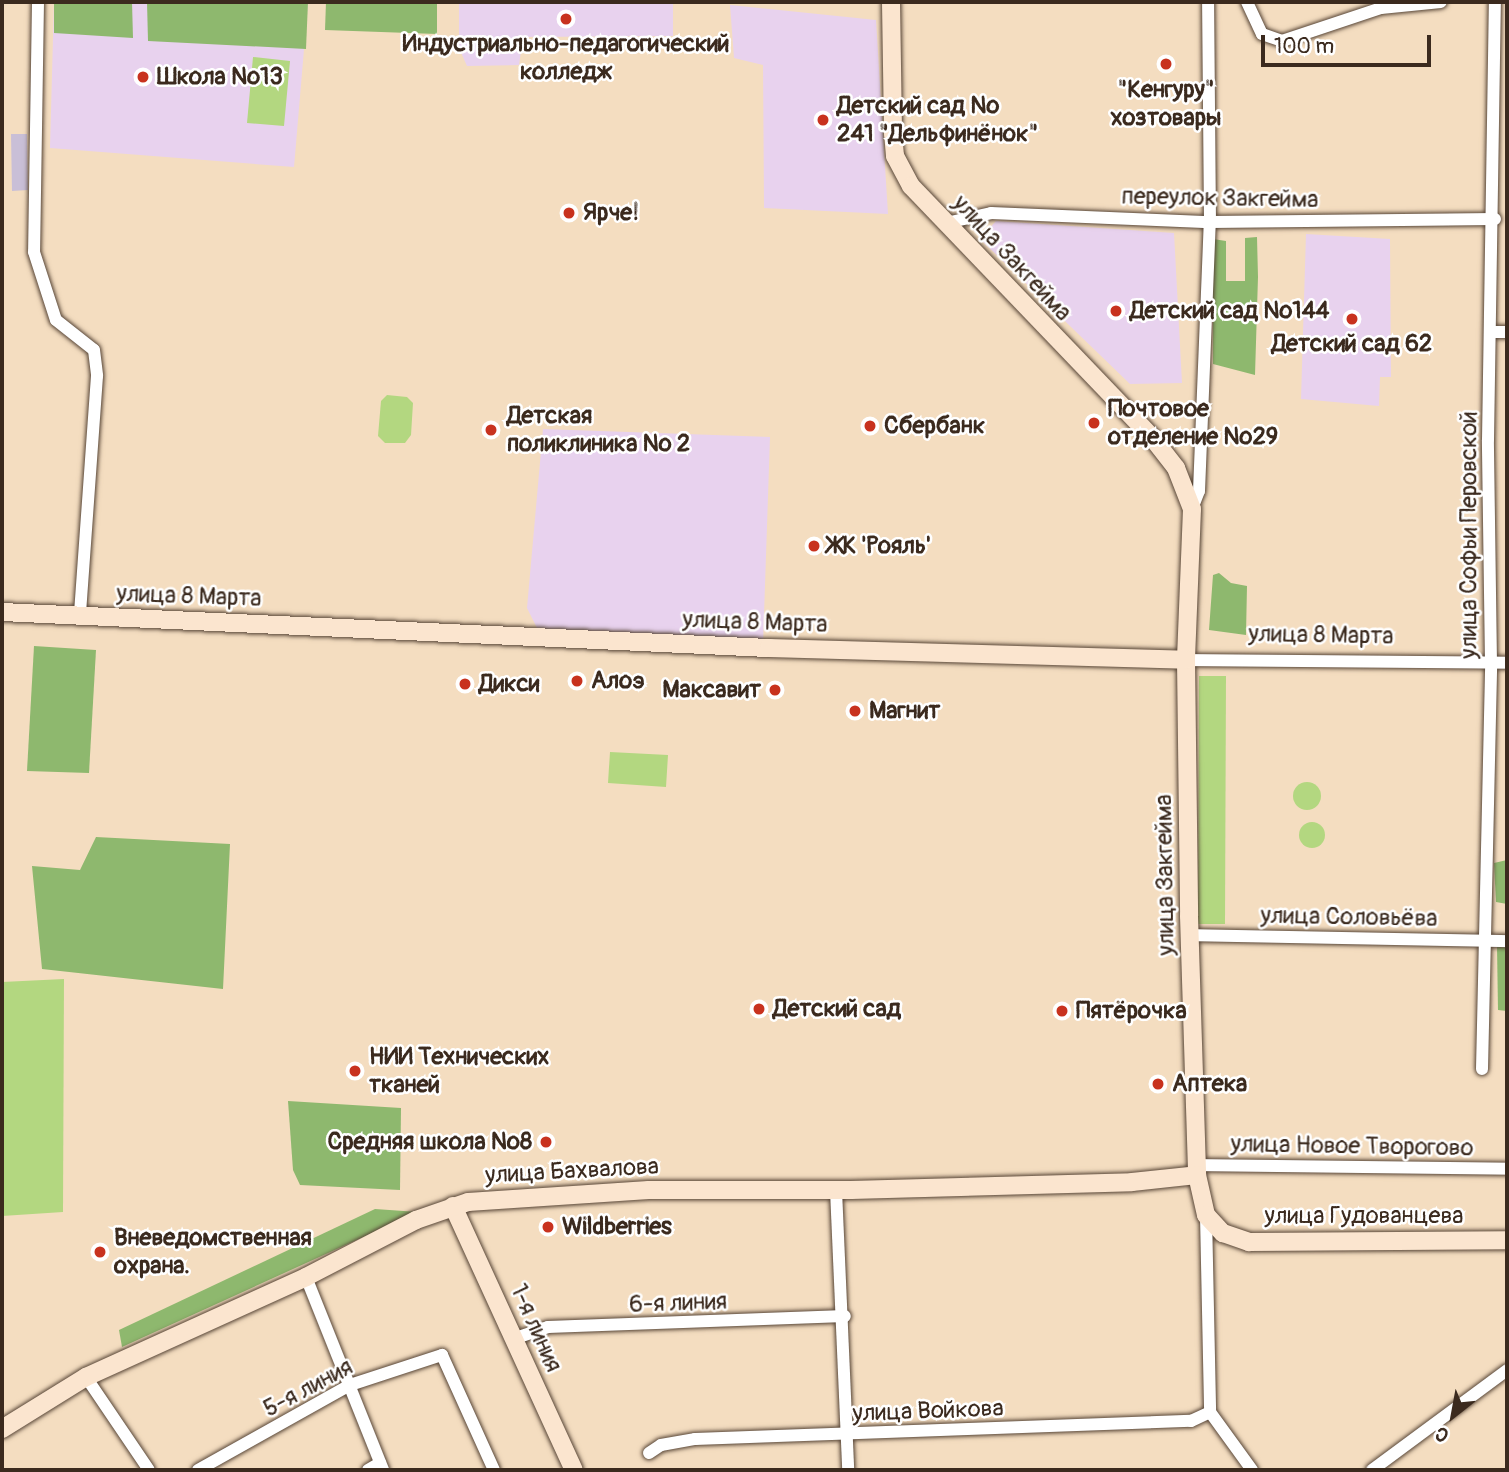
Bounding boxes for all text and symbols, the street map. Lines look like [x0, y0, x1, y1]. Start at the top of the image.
marker: Индустриально-педагогический колледж [558, 11, 574, 27]
scale bar [1264, 21, 1434, 65]
place label: Индустриально-педагогический колледж [403, 30, 729, 86]
text: 100 m [1274, 33, 1334, 60]
marker: "Кенгуру" хозтовары [1158, 56, 1174, 72]
place label: Школа №13 [157, 63, 283, 91]
marker: Школа №13 [135, 69, 151, 85]
place label: "Кенгуру" хозтовары [1110, 76, 1222, 132]
place label: Детский сад № 241 "Дельфинёнок" [837, 92, 1038, 148]
marker: Детский сад № 241 "Дельфинёнок" [815, 112, 831, 128]
street label: переулок Закгейма [1121, 182, 1319, 214]
street label: улица Закгейма [946, 189, 1078, 327]
place label: Ярче! [583, 199, 639, 227]
marker: Ярче! [561, 205, 577, 221]
place label: Детский сад №144 [1130, 297, 1330, 325]
marker: Детский сад №144 [1108, 303, 1124, 319]
marker: Детский сад 62 [1344, 311, 1360, 327]
place label: Детский сад 62 [1272, 330, 1432, 358]
place label: Почтовое отделение №29 [1108, 395, 1278, 451]
place label: Детская поликлиника № 2 [507, 402, 690, 458]
street label: улица Софьи Перовской [1455, 411, 1483, 659]
place label: Сбербанк [884, 412, 985, 440]
marker: Почтовое отделение №29 [1086, 415, 1102, 431]
marker: Сбербанк [862, 418, 878, 434]
marker: Детская поликлиника № 2 [481, 420, 501, 440]
place label: ЖК 'Рояль' [828, 532, 931, 560]
marker: ЖК 'Рояль' [806, 538, 822, 554]
street label: улица 8 Марта [116, 579, 262, 613]
street label: улица 8 Марта [682, 605, 828, 639]
street label: улица 8 Марта [1248, 619, 1394, 651]
place label: Алоэ [591, 667, 645, 695]
place label: Дикси [479, 670, 539, 698]
marker: Алоэ [569, 673, 585, 689]
marker: Дикси [457, 676, 473, 692]
place label: Максавит [662, 676, 761, 704]
marker: Максавит [767, 682, 783, 698]
place label: Магнит [869, 697, 940, 725]
marker: Магнит [847, 703, 863, 719]
street label: улица Закгейма [1149, 794, 1181, 956]
street label: улица Соловьёва [1260, 901, 1438, 933]
place label: Детский сад [773, 995, 901, 1023]
place label: Пятёрочка [1076, 997, 1187, 1025]
marker: Детский сад [751, 1001, 767, 1017]
marker: Пятёрочка [1054, 1003, 1070, 1019]
place label: НИИ Технических тканей [369, 1043, 549, 1099]
marker: НИИ Технических тканей [347, 1063, 363, 1079]
place label: Аптека [1172, 1070, 1247, 1098]
marker: Аптека [1150, 1076, 1166, 1092]
place label: Средняя школа №8 [327, 1128, 532, 1156]
street label: улица Новое Творогово [1230, 1129, 1474, 1163]
marker: Средняя школа №8 [538, 1134, 554, 1150]
street label: улица Бахвалова [484, 1152, 660, 1190]
street label: улица Гудованцева [1265, 1202, 1463, 1230]
place label: Wildberries [562, 1213, 672, 1241]
marker: Wildberries [540, 1219, 556, 1235]
place label: Вневедомственная охрана. [114, 1224, 312, 1280]
marker: Вневедомственная охрана. [92, 1244, 108, 1260]
street label: 1-я линия [504, 1280, 568, 1376]
street label: 6-я линия [629, 1287, 727, 1319]
street label: 5-я линия [258, 1353, 358, 1423]
north arrow [1418, 1381, 1488, 1451]
street label: улица Войкова [852, 1394, 1004, 1428]
text: С [1431, 1421, 1453, 1447]

